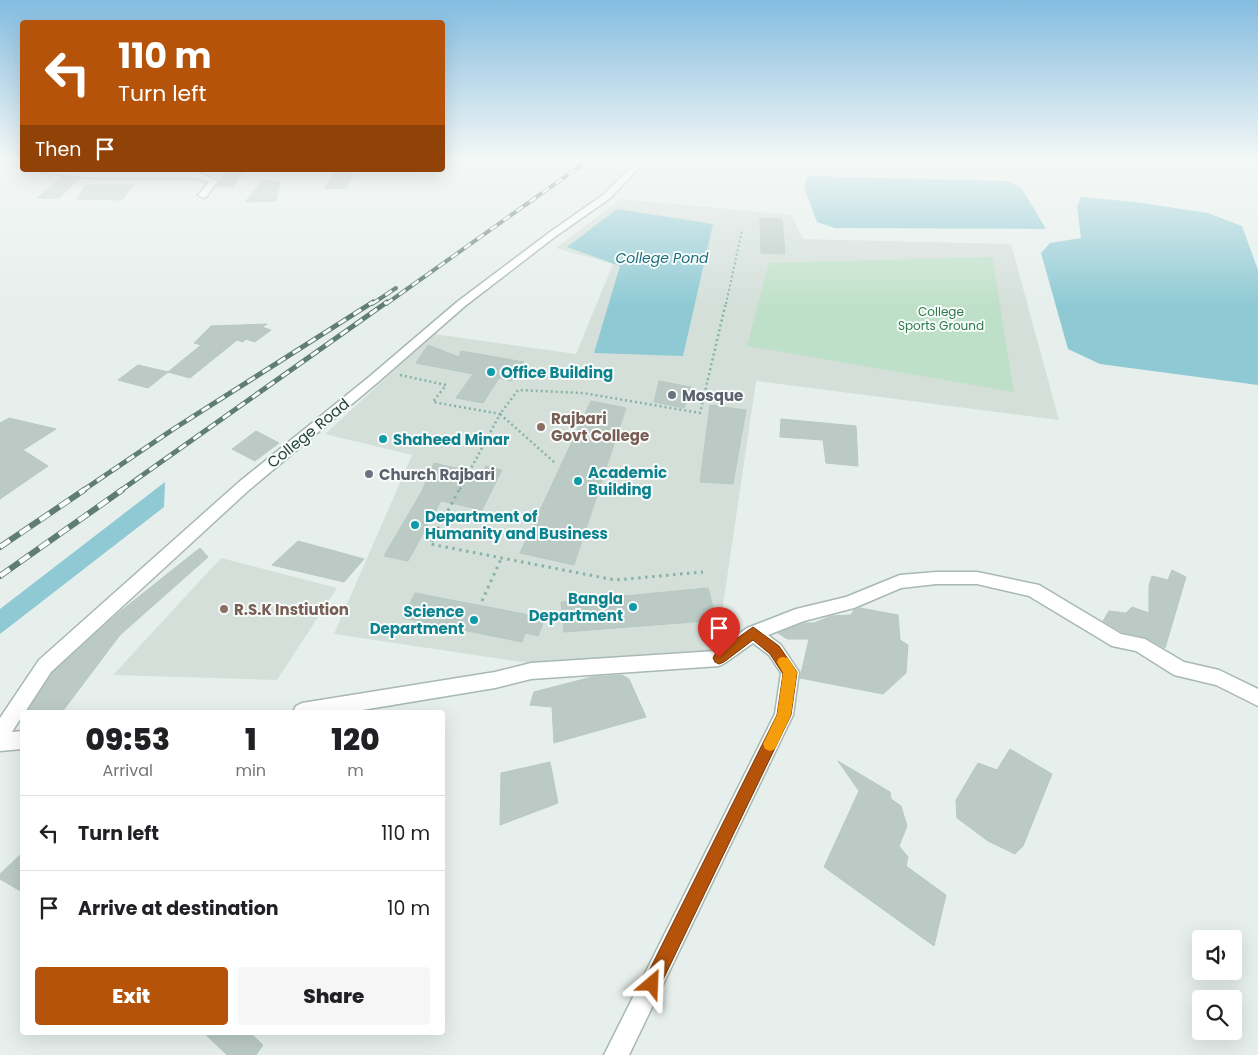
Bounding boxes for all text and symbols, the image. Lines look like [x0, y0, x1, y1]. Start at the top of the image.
text: 110 m [118, 31, 212, 80]
icon: left [35, 40, 100, 105]
text: Turn left [118, 78, 206, 109]
icon: arrive [91, 135, 119, 163]
text: Then [35, 136, 81, 163]
water label: College Pond [615, 248, 709, 268]
park label: College Sports Ground [898, 303, 984, 334]
place label: Office Building [501, 362, 613, 383]
marker: Office Building [485, 366, 497, 378]
place label: Mosque [682, 385, 743, 406]
marker: Mosque [666, 389, 678, 401]
street label: College Road [262, 393, 354, 473]
place label: Rajbari Govt College [551, 408, 649, 446]
marker: Rajbari Govt College [535, 421, 547, 433]
place label: Shaheed Minar [393, 429, 510, 450]
marker: Shaheed Minar [377, 433, 389, 445]
place label: Academic Building [588, 462, 667, 500]
place label: Church Rajbari [379, 464, 495, 485]
marker: Church Rajbari [363, 468, 375, 480]
marker: Academic Building [572, 475, 584, 487]
place label: Department of Humanity and Business [425, 506, 608, 544]
marker: Department of Humanity and Business [409, 519, 421, 531]
place label: Bangla Department [529, 588, 623, 626]
place label: R.S.K Instiution [234, 599, 349, 620]
place label: Science Department [370, 601, 464, 639]
marker: Bangla Department [627, 601, 639, 613]
marker: R.S.K Instiution [218, 603, 230, 615]
pin [698, 607, 740, 658]
marker: Science Department [468, 614, 480, 626]
icon: arrive [705, 614, 733, 642]
text: 09:53 [85, 718, 170, 761]
text: 1 [245, 718, 257, 761]
text: 120 [331, 718, 380, 761]
text: Arrival [103, 759, 153, 782]
text: min [235, 759, 266, 782]
text: m [347, 759, 364, 782]
icon: left [35, 819, 63, 847]
text: Turn left [78, 820, 159, 847]
text: 110 m [381, 820, 430, 847]
icon: arrive [35, 894, 63, 922]
text: Arrive at destination [78, 895, 279, 922]
text: 10 m [387, 895, 430, 922]
map controls [1192, 930, 1242, 1040]
button: sound [1192, 930, 1242, 980]
position arrow [625, 957, 677, 1009]
button: Exit [35, 967, 228, 1025]
button: Share [238, 967, 430, 1025]
button: search [1192, 990, 1242, 1040]

